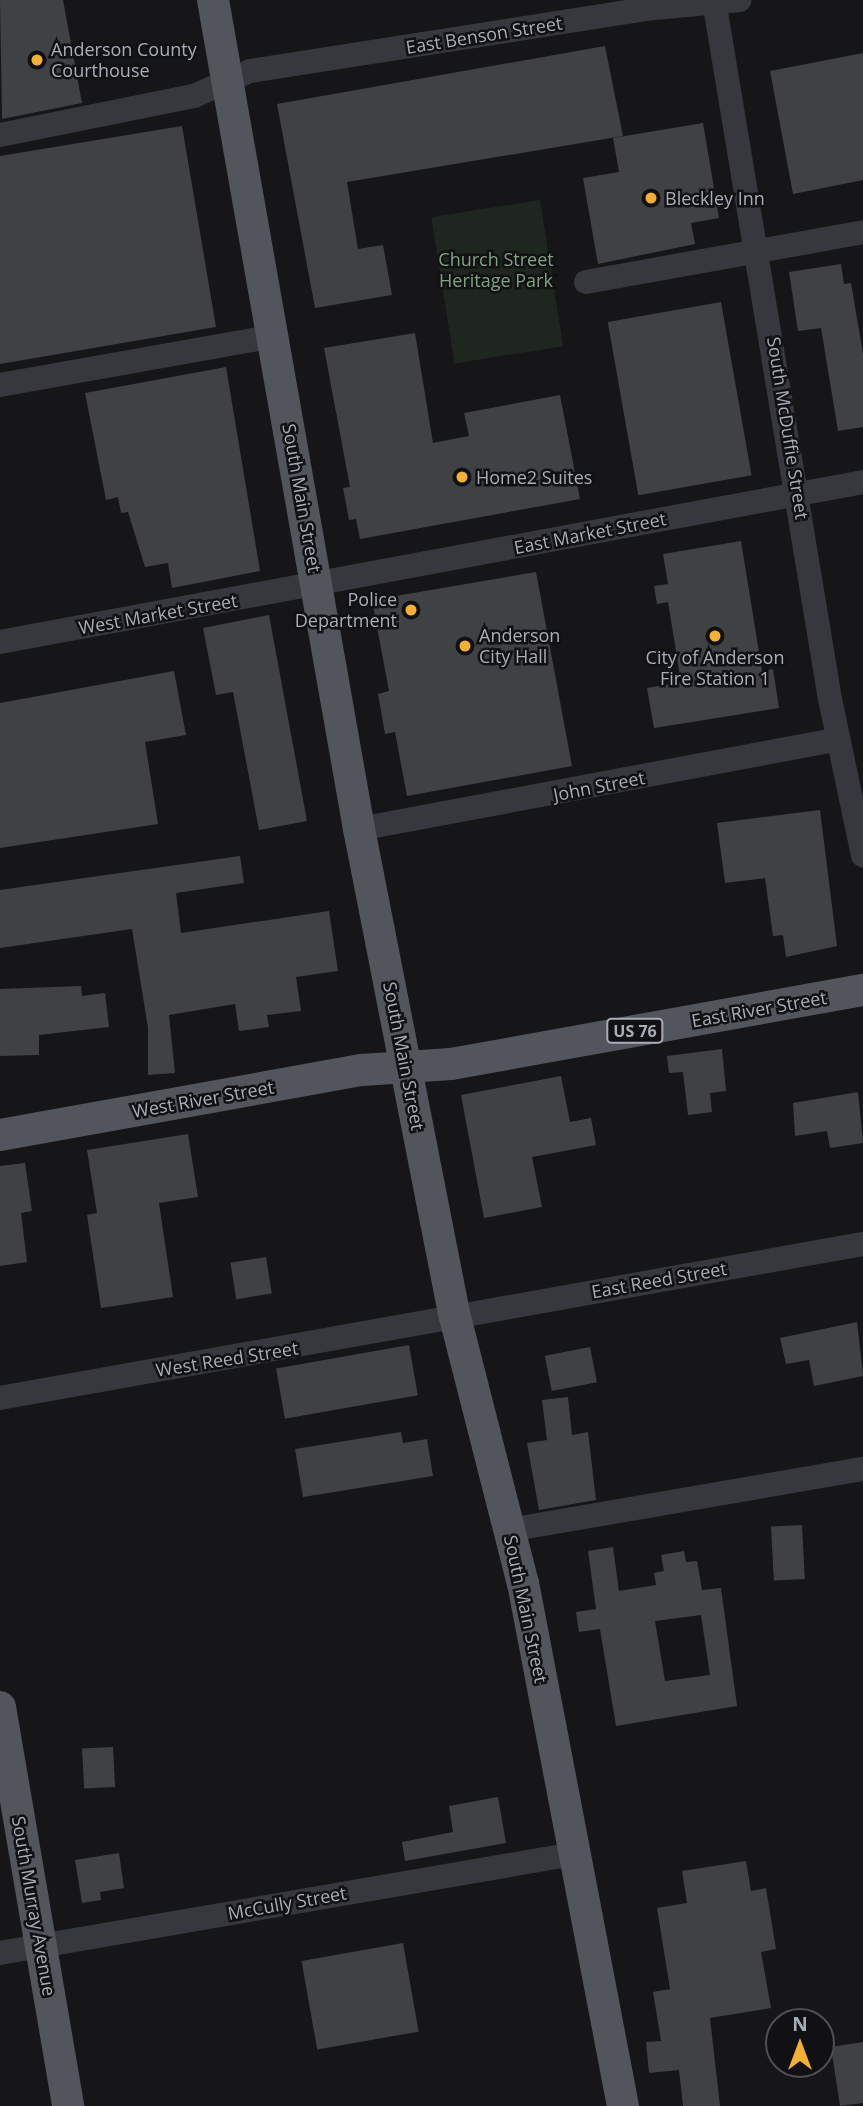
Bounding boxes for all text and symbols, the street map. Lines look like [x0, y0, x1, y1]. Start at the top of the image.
street label: East Benson Street [404, 12, 564, 58]
place label: Anderson County Courthouse [51, 39, 197, 82]
marker: Anderson County Courthouse [29, 52, 45, 68]
place label: Bleckley Inn [665, 187, 765, 209]
marker: Bleckley Inn [643, 190, 659, 206]
park label: Church Street Heritage Park [438, 249, 554, 292]
street label: South McDuffie Street [763, 335, 813, 521]
street label: South Main Street [278, 422, 326, 574]
place label: Home2 Suites [476, 466, 592, 488]
marker: Home2 Suites [454, 469, 470, 485]
street label: East Market Street [512, 508, 668, 558]
street label: West Market Street [77, 589, 239, 639]
place label: Police Department [295, 589, 397, 632]
marker: Police Department [403, 602, 419, 618]
place label: Anderson City Hall [479, 625, 560, 668]
marker: City of Anderson Fire Station 1 [707, 628, 723, 644]
marker: Anderson City Hall [457, 638, 473, 654]
place label: City of Anderson Fire Station 1 [646, 647, 784, 690]
street label: John Street [551, 767, 647, 805]
street label: South Main Street [379, 980, 429, 1132]
street label: East River Street [690, 986, 828, 1032]
road number: US 76 [605, 1018, 665, 1044]
street label: West River Street [130, 1076, 276, 1122]
street label: East Reed Street [590, 1257, 728, 1303]
street label: West Reed Street [154, 1337, 300, 1381]
street label: South Main Street [500, 1533, 552, 1685]
street label: South Murray Avenue [8, 1814, 60, 1998]
street label: McCully Street [226, 1882, 348, 1924]
north arrow [765, 2008, 835, 2078]
text: N [792, 2011, 808, 2037]

